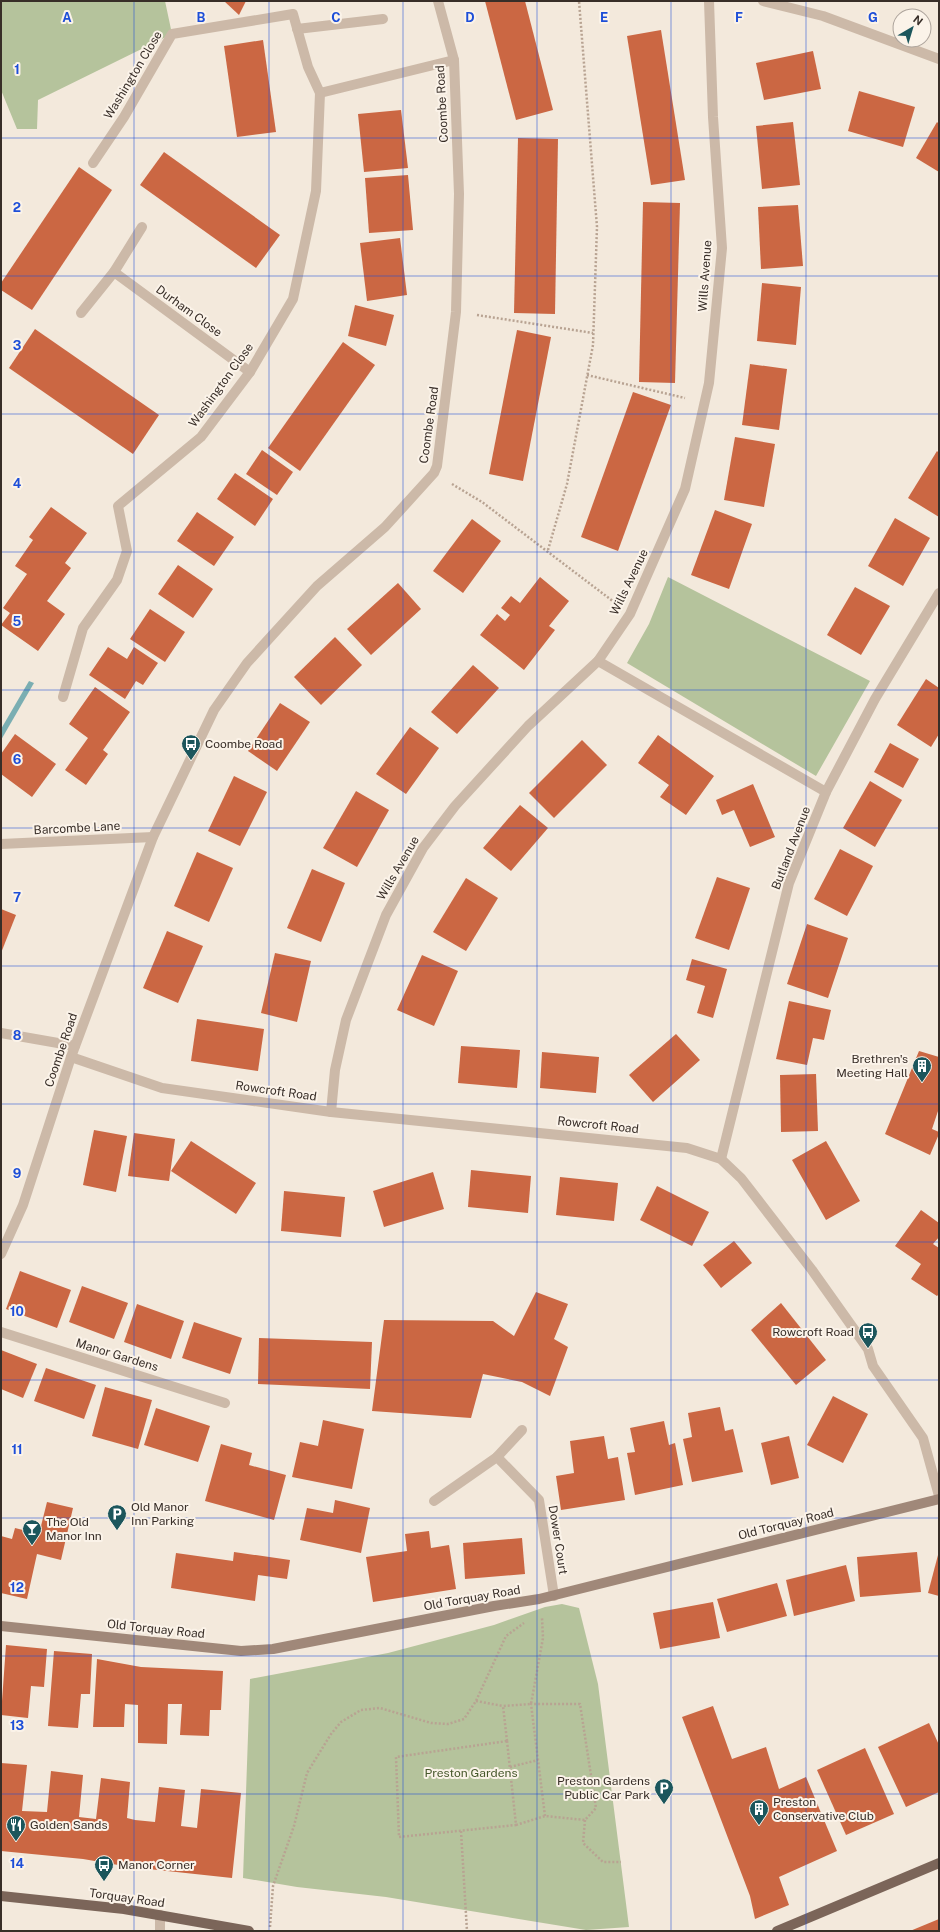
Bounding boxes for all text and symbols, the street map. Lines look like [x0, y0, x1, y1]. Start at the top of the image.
north arrow [892, 8, 932, 48]
text: A [62, 10, 72, 25]
text: B [197, 10, 206, 25]
text: C [331, 10, 341, 25]
text: D [465, 10, 475, 25]
text: E [600, 10, 608, 25]
text: F [735, 10, 743, 25]
text: G [868, 10, 878, 25]
text: N [911, 13, 925, 27]
street label: Washington Close [101, 28, 165, 122]
text: 1 [14, 62, 20, 77]
street label: Coombe Road [433, 65, 451, 143]
text: 2 [13, 200, 21, 215]
street label: Wills Avenue [696, 240, 714, 312]
street label: Durham Close [153, 282, 225, 340]
text: 3 [13, 338, 22, 353]
street label: Washington Close [186, 340, 256, 430]
street label: Coombe Road [417, 386, 441, 464]
text: 4 [13, 476, 22, 491]
street label: Wills Avenue [607, 547, 651, 617]
text: 5 [13, 614, 22, 629]
bus stop icon: Coombe Road [180, 733, 202, 761]
place label: Coombe Road [205, 737, 282, 751]
text: 6 [13, 752, 22, 767]
street label: Butland Avenue [769, 804, 813, 892]
street label: Barcombe Lane [33, 819, 121, 837]
street label: Wills Avenue [374, 833, 422, 902]
text: 7 [13, 890, 21, 905]
street label: Coombe Road [42, 1011, 80, 1089]
text: 8 [13, 1028, 22, 1043]
place label: Brethren's Meeting Hall [836, 1052, 908, 1080]
building icon: Brethren's Meeting Hall [911, 1055, 933, 1083]
street label: Rowcroft Road [235, 1078, 317, 1104]
street label: Rowcroft Road [557, 1114, 639, 1136]
text: 9 [13, 1166, 21, 1181]
text: 10 [10, 1304, 24, 1319]
bus stop icon: Rowcroft Road [857, 1321, 879, 1349]
place label: Rowcroft Road [772, 1325, 854, 1339]
street label: Manor Gardens [74, 1336, 160, 1374]
text: 11 [11, 1442, 23, 1457]
place label: Old Manor Inn Parking [131, 1500, 194, 1528]
parking icon: Old Manor Inn Parking [106, 1503, 128, 1531]
street label: Dower Court [546, 1504, 570, 1576]
street label: Old Torquay Road [737, 1505, 835, 1543]
place label: The Old Manor Inn [46, 1515, 102, 1543]
bar icon: The Old Manor Inn [21, 1518, 43, 1546]
text: 12 [10, 1580, 24, 1595]
street label: Old Torquay Road [422, 1583, 522, 1613]
street label: Old Torquay Road [106, 1617, 206, 1641]
text: 13 [10, 1718, 24, 1733]
park label: Preston Gardens [425, 1766, 517, 1780]
place label: Preston Gardens Public Car Park [557, 1774, 650, 1802]
parking icon: Preston Gardens Public Car Park [653, 1777, 675, 1805]
place label: Preston Conservative Club [773, 1795, 874, 1823]
building icon: Preston Conservative Club [748, 1798, 770, 1826]
restaurant icon: Golden Sands [5, 1814, 27, 1842]
place label: Golden Sands [30, 1818, 108, 1832]
bus stop icon: Manor Corner [93, 1854, 115, 1882]
text: 14 [10, 1856, 25, 1871]
place label: Manor Corner [118, 1858, 195, 1872]
street label: Torquay Road [88, 1886, 166, 1910]

